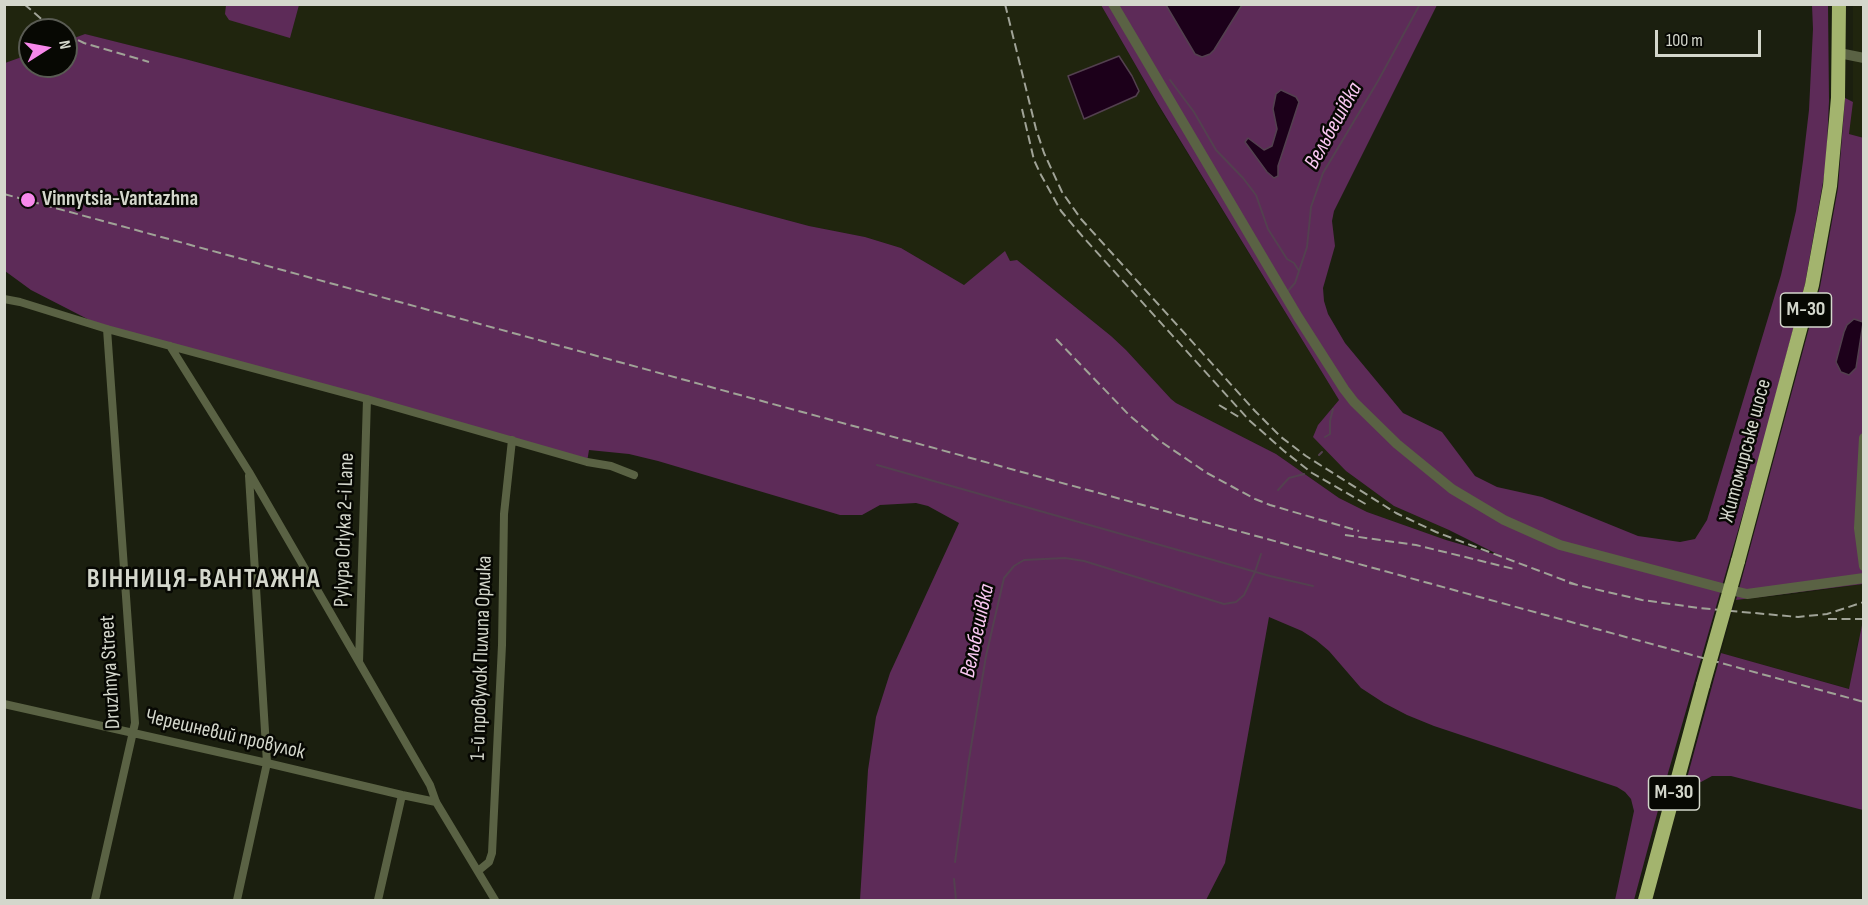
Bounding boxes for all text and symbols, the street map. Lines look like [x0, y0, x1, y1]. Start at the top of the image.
north arrow [18, 18, 78, 78]
scale bar [1658, 18, 1764, 56]
text: 100 m [1666, 30, 1703, 51]
text: N [54, 39, 74, 51]
water label: Вельбешівка [1299, 78, 1369, 174]
place label: Vinnytsia-Vantazhna [42, 187, 198, 213]
marker: Vinnytsia-Vantazhna [19, 191, 37, 209]
road number: М-30 [1780, 293, 1832, 327]
street label: Житомирське шосе [1715, 377, 1777, 525]
street label: Pylypa Orlyka 2-i Lane [330, 453, 360, 607]
street label: 1-й провулок Пилипа Орлика [466, 555, 498, 761]
district label: ВІННИЦЯ-ВАНТАЖНА [87, 564, 321, 596]
water label: Вельбешівка [955, 582, 1001, 680]
street label: Druzhnya Street [95, 614, 127, 730]
street label: Черешневий провулок [143, 704, 307, 766]
road number: М-30 [1648, 776, 1700, 810]

